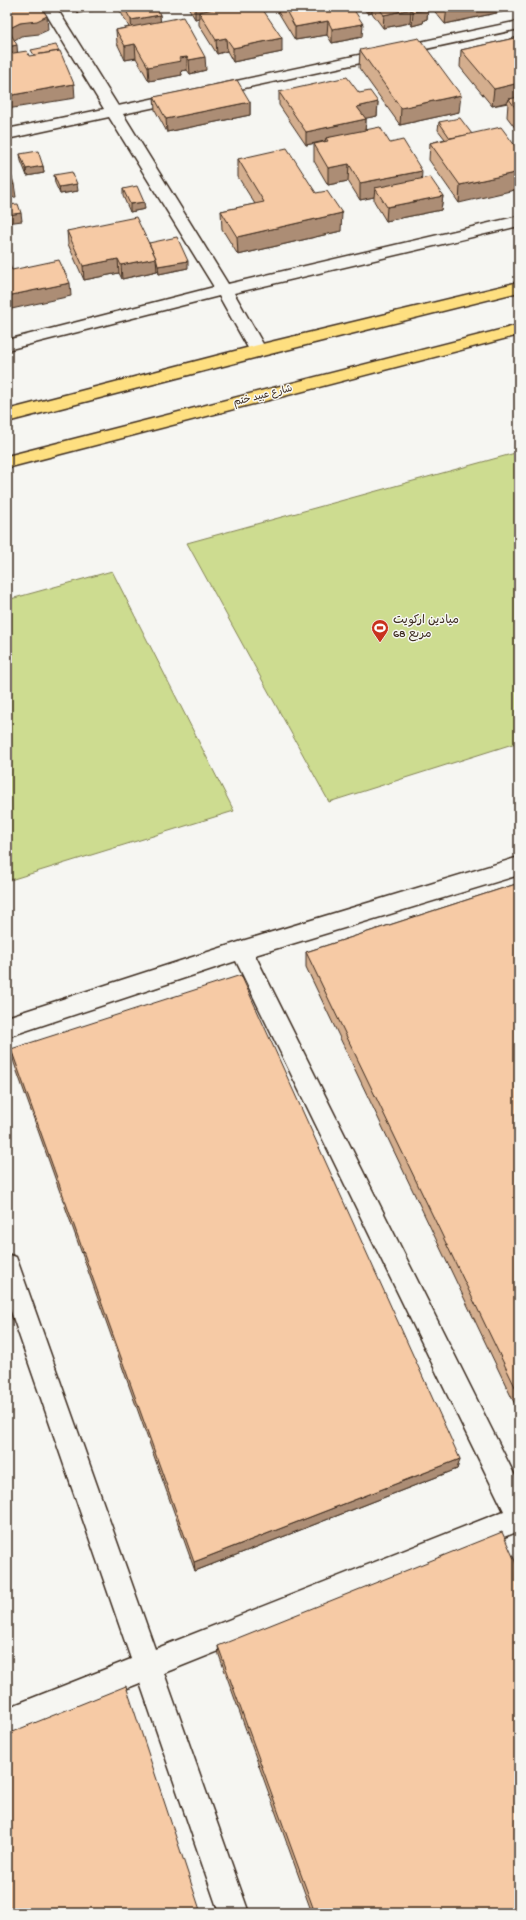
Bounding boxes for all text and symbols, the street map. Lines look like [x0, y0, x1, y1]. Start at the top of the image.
street label: شارع عبيد ختم [232, 383, 294, 409]
place label: ميادين اركويت مربع 68 [393, 614, 459, 642]
sports icon: ميادين اركويت مربع 68 [370, 618, 390, 643]

